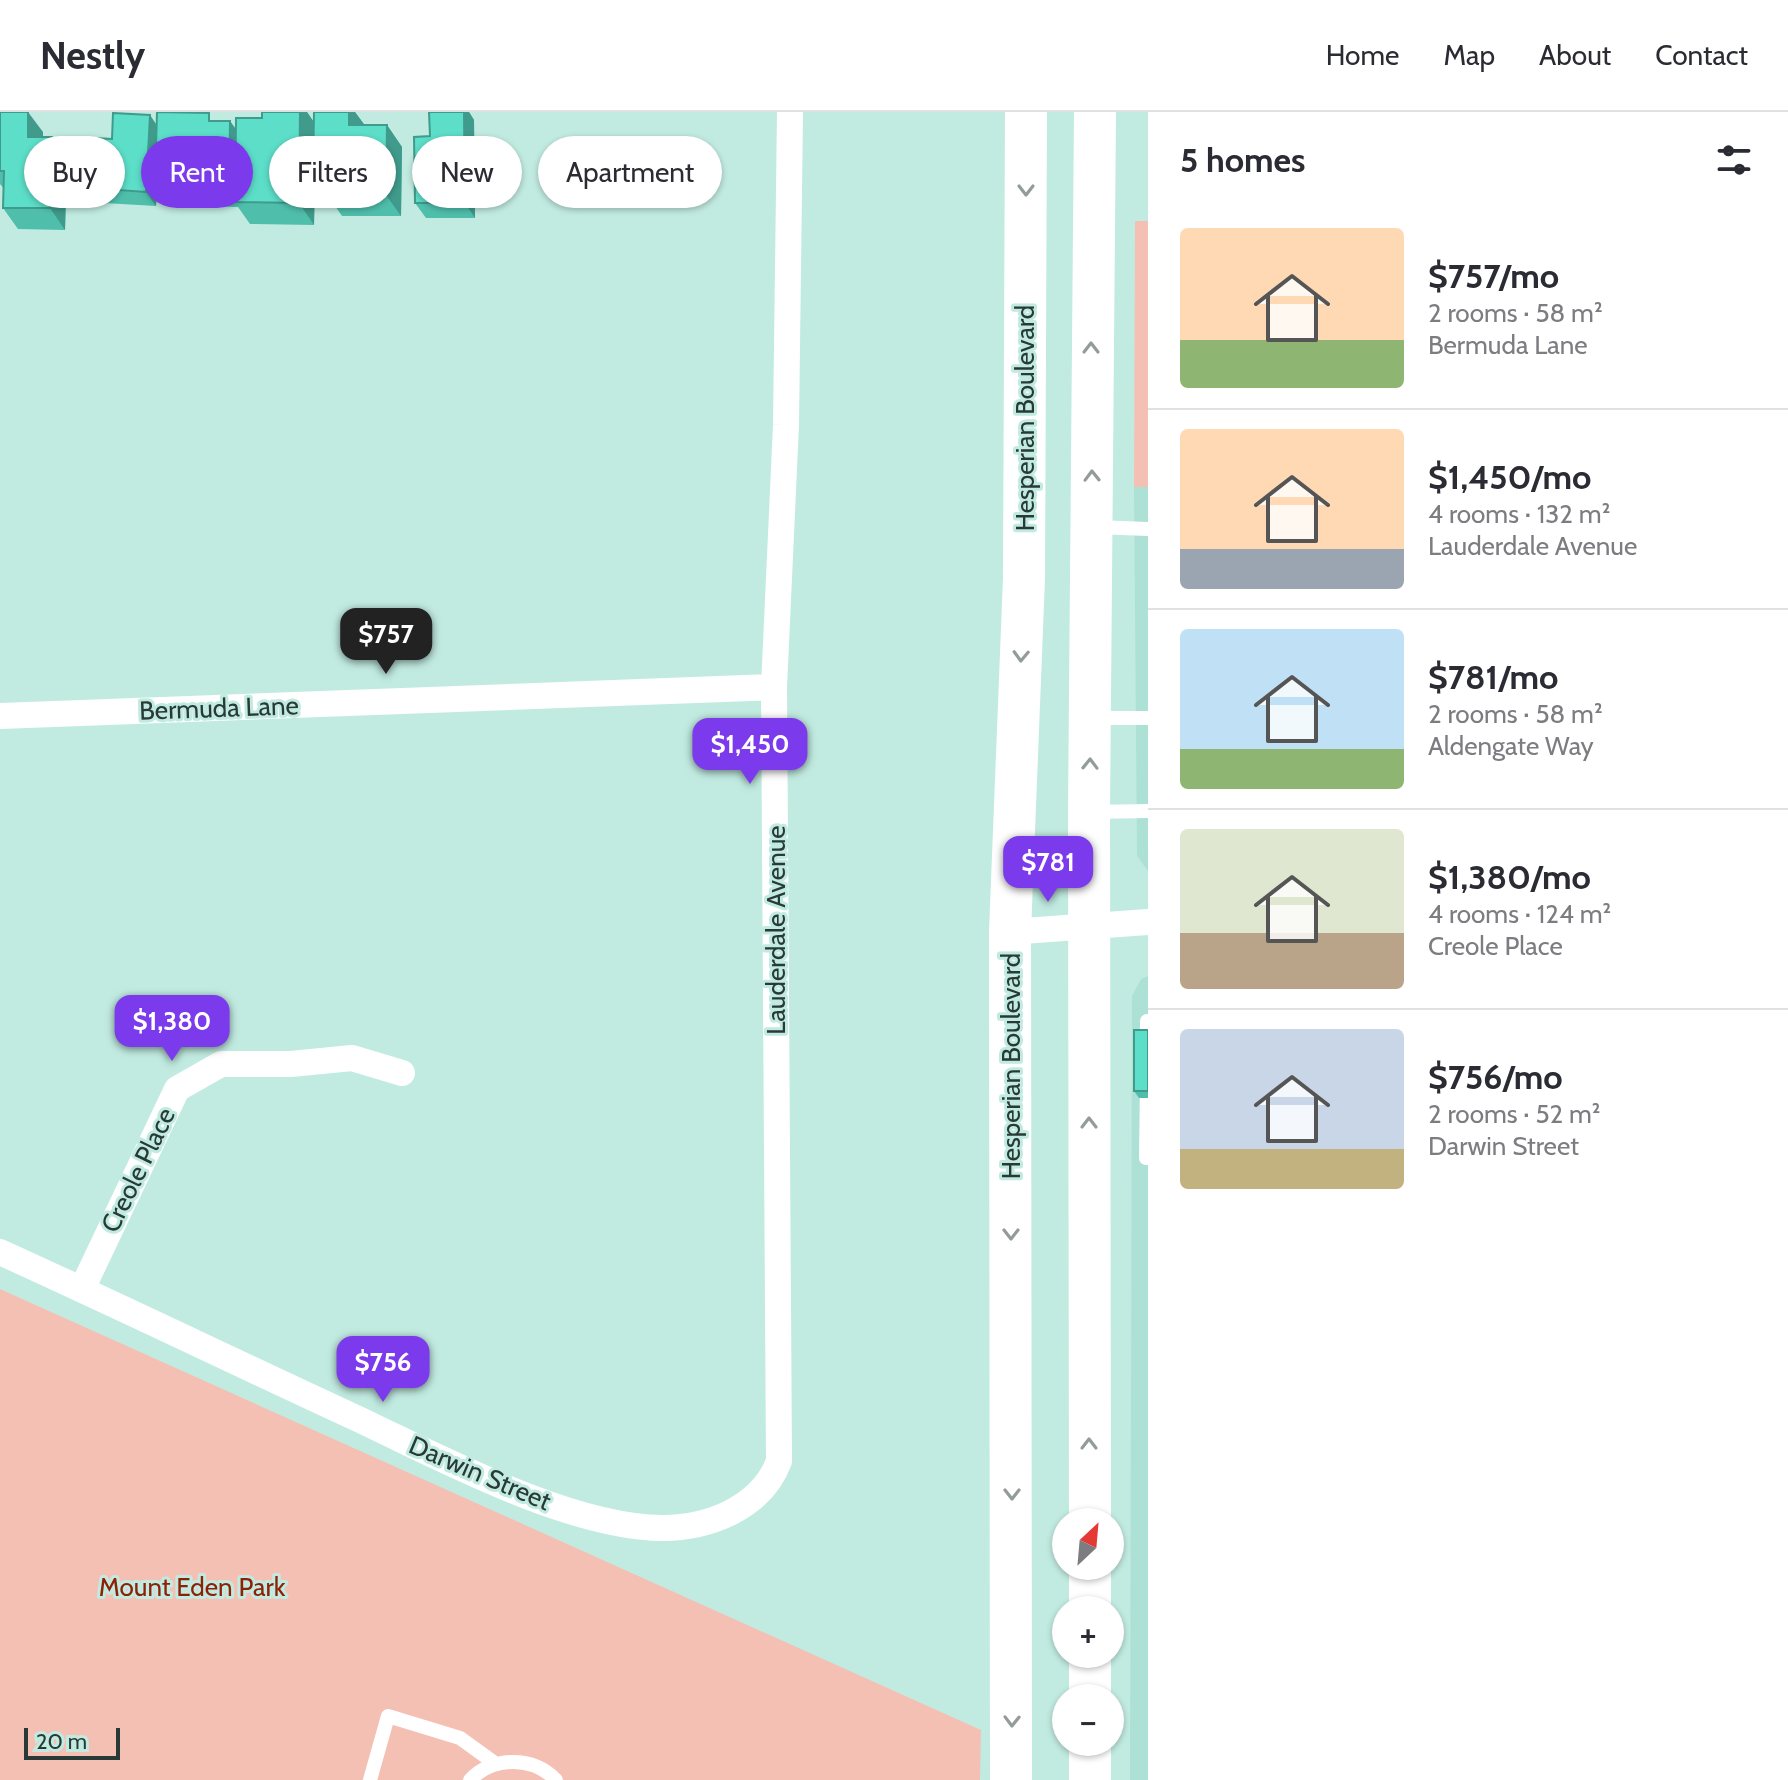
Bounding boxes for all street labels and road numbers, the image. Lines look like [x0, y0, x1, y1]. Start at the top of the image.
street label: Hesperian Boulevard [1009, 305, 1041, 531]
street label: Bermuda Lane [139, 689, 299, 727]
street label: Lauderdale Avenue [760, 825, 792, 1035]
street label: Hesperian Boulevard [995, 953, 1027, 1179]
street label: Creole Place [94, 1102, 182, 1238]
street label: Darwin Street [404, 1429, 556, 1517]

